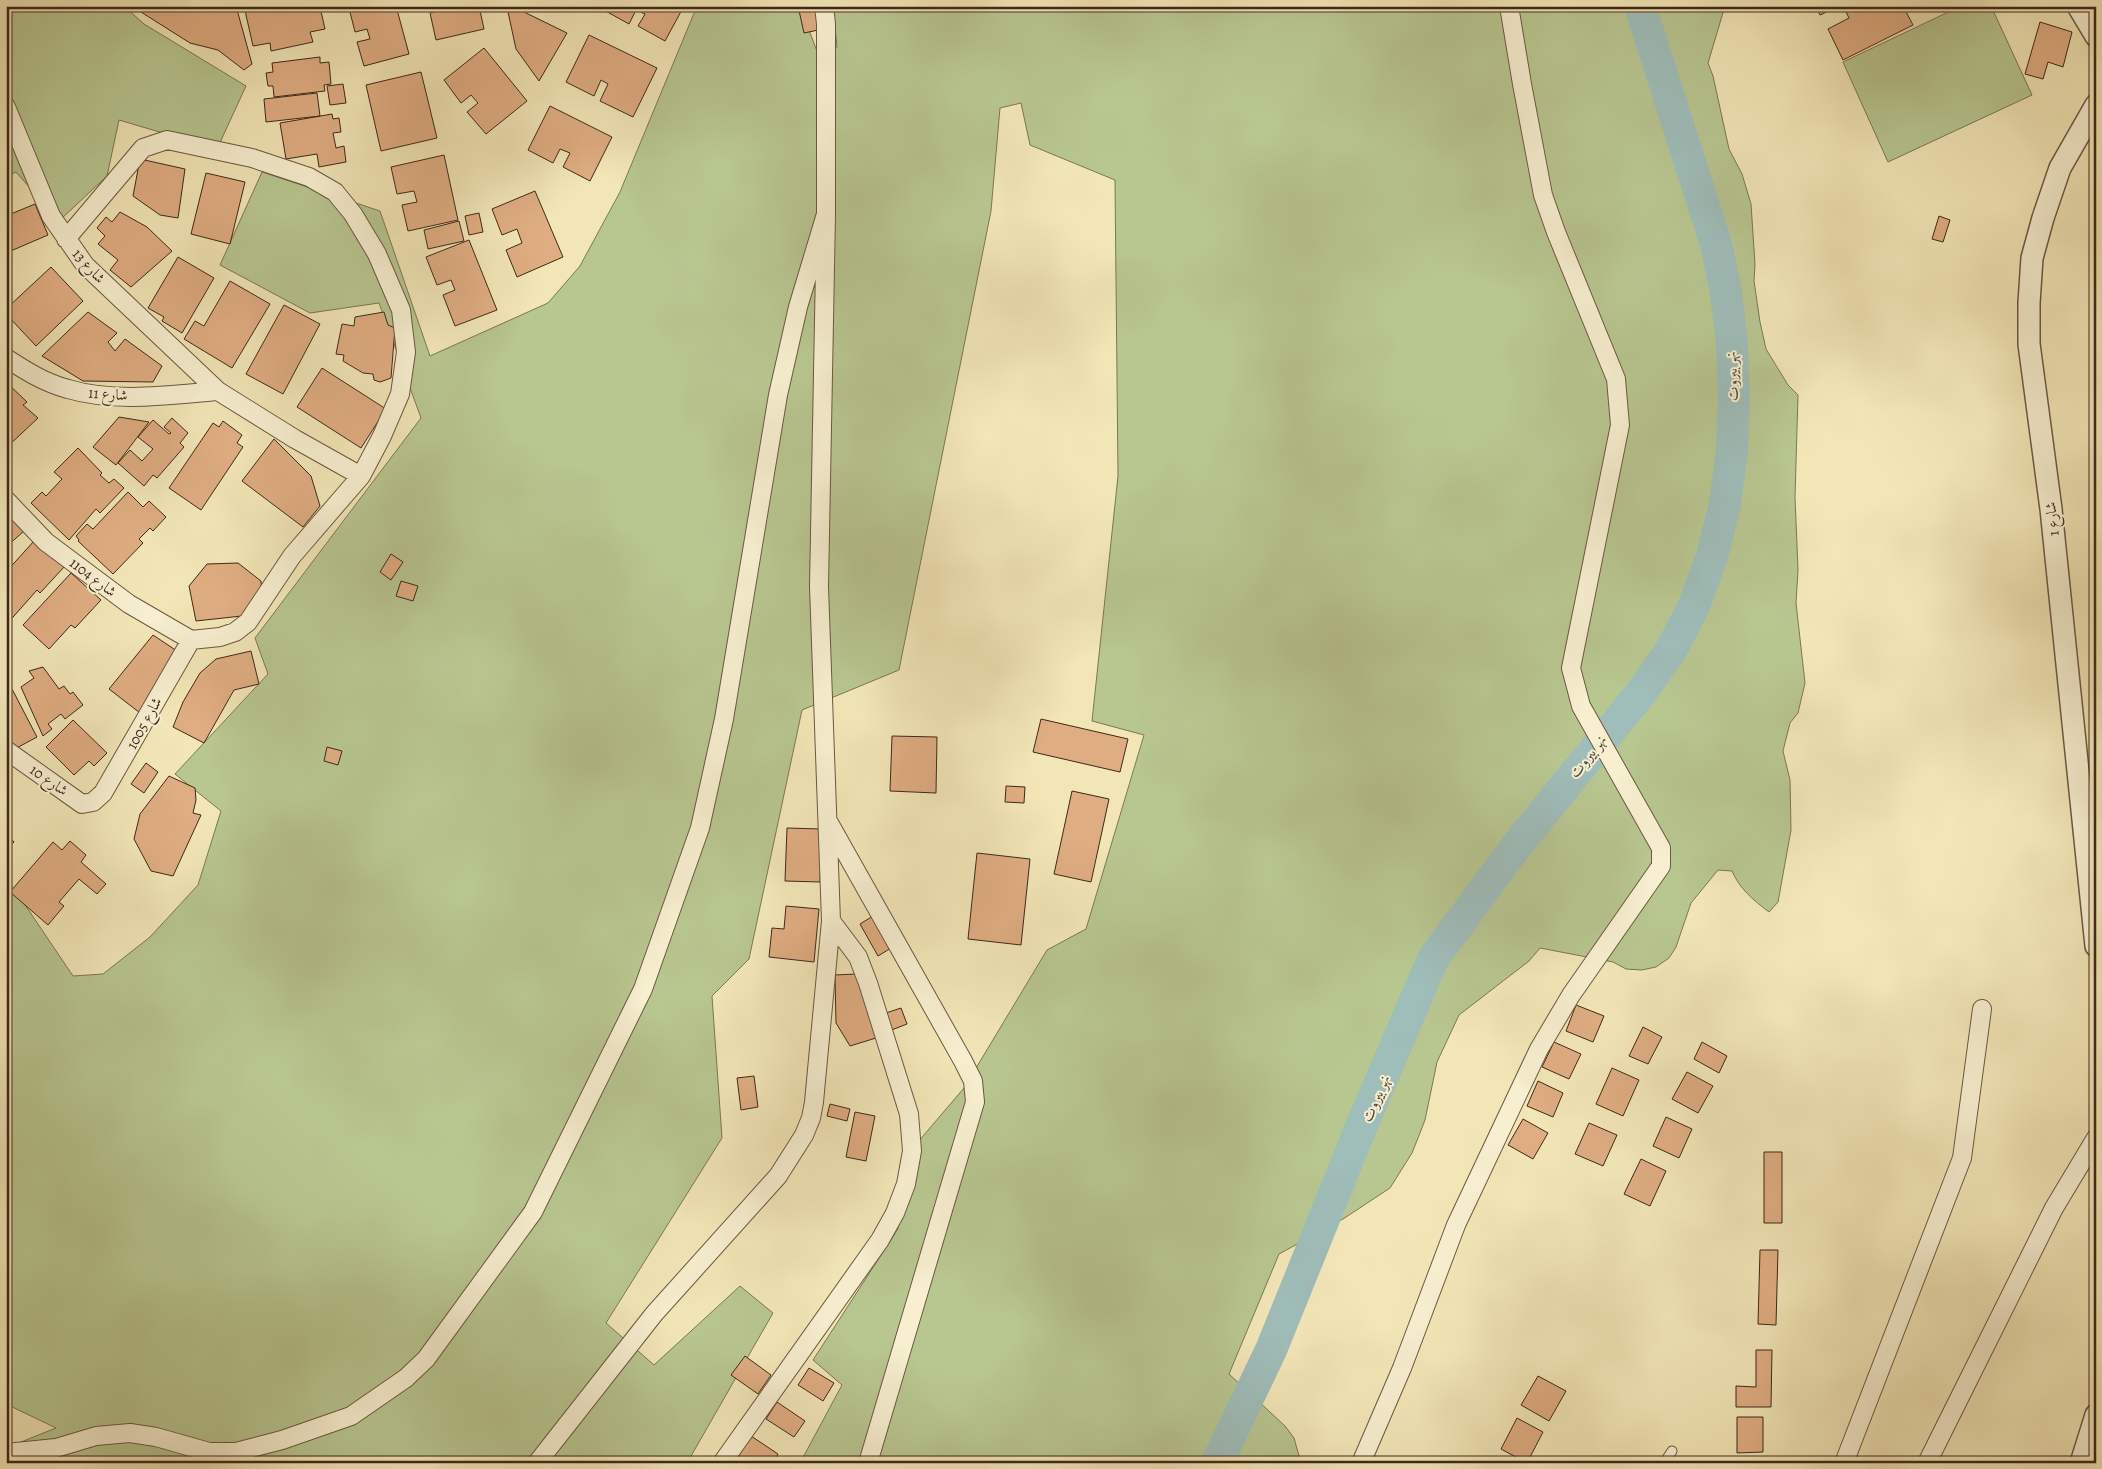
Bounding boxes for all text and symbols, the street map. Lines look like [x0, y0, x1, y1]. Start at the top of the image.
street label: شارع 13 [66, 244, 110, 290]
water label: نهر بيروت [1720, 351, 1744, 401]
street label: شارع 11 [88, 383, 128, 408]
street label: شارع 1 [2040, 501, 2067, 537]
street label: شارع 1104 [64, 553, 121, 604]
street label: شارع 1005 [122, 693, 169, 754]
water label: نهر بيروت [1564, 730, 1612, 782]
street label: شارع 10 [24, 760, 72, 803]
water label: نهر بيروت [1356, 1071, 1396, 1125]

